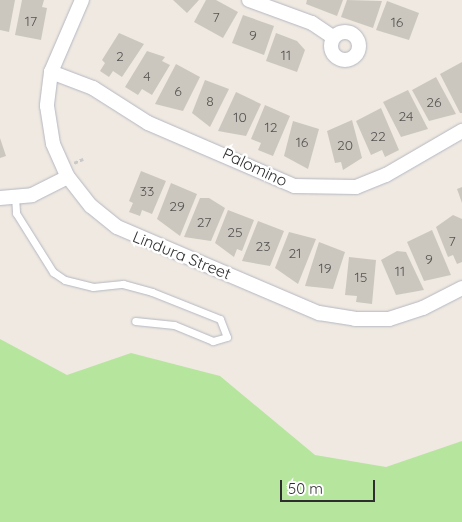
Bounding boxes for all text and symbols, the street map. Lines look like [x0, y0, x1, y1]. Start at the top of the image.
house number: 7 [212, 9, 220, 25]
house number: 17 [25, 13, 37, 29]
house number: 16 [391, 14, 403, 30]
house number: 9 [249, 27, 257, 43]
house number: 11 [281, 47, 291, 63]
house number: 2 [116, 48, 124, 64]
house number: 4 [143, 68, 151, 84]
house number: 6 [174, 83, 182, 99]
house number: 8 [206, 93, 214, 109]
house number: 26 [426, 94, 442, 110]
house number: 24 [399, 108, 413, 124]
house number: 10 [233, 109, 247, 125]
house number: 12 [265, 119, 277, 135]
house number: 22 [370, 128, 386, 144]
house number: 16 [296, 134, 308, 150]
house number: 20 [337, 137, 353, 153]
street label: Palomino [220, 144, 290, 190]
house number: 33 [140, 183, 154, 199]
house number: 29 [169, 198, 185, 214]
house number: 27 [197, 214, 211, 230]
house number: 25 [227, 224, 243, 240]
street label: Lindura Street [130, 227, 234, 283]
house number: 7 [448, 233, 456, 249]
house number: 23 [255, 238, 271, 254]
house number: 21 [289, 245, 301, 261]
house number: 9 [425, 251, 433, 267]
house number: 19 [319, 260, 331, 276]
house number: 11 [395, 263, 405, 279]
house number: 15 [355, 269, 367, 285]
scale bar [282, 470, 377, 502]
text: 50 m [288, 479, 323, 498]

